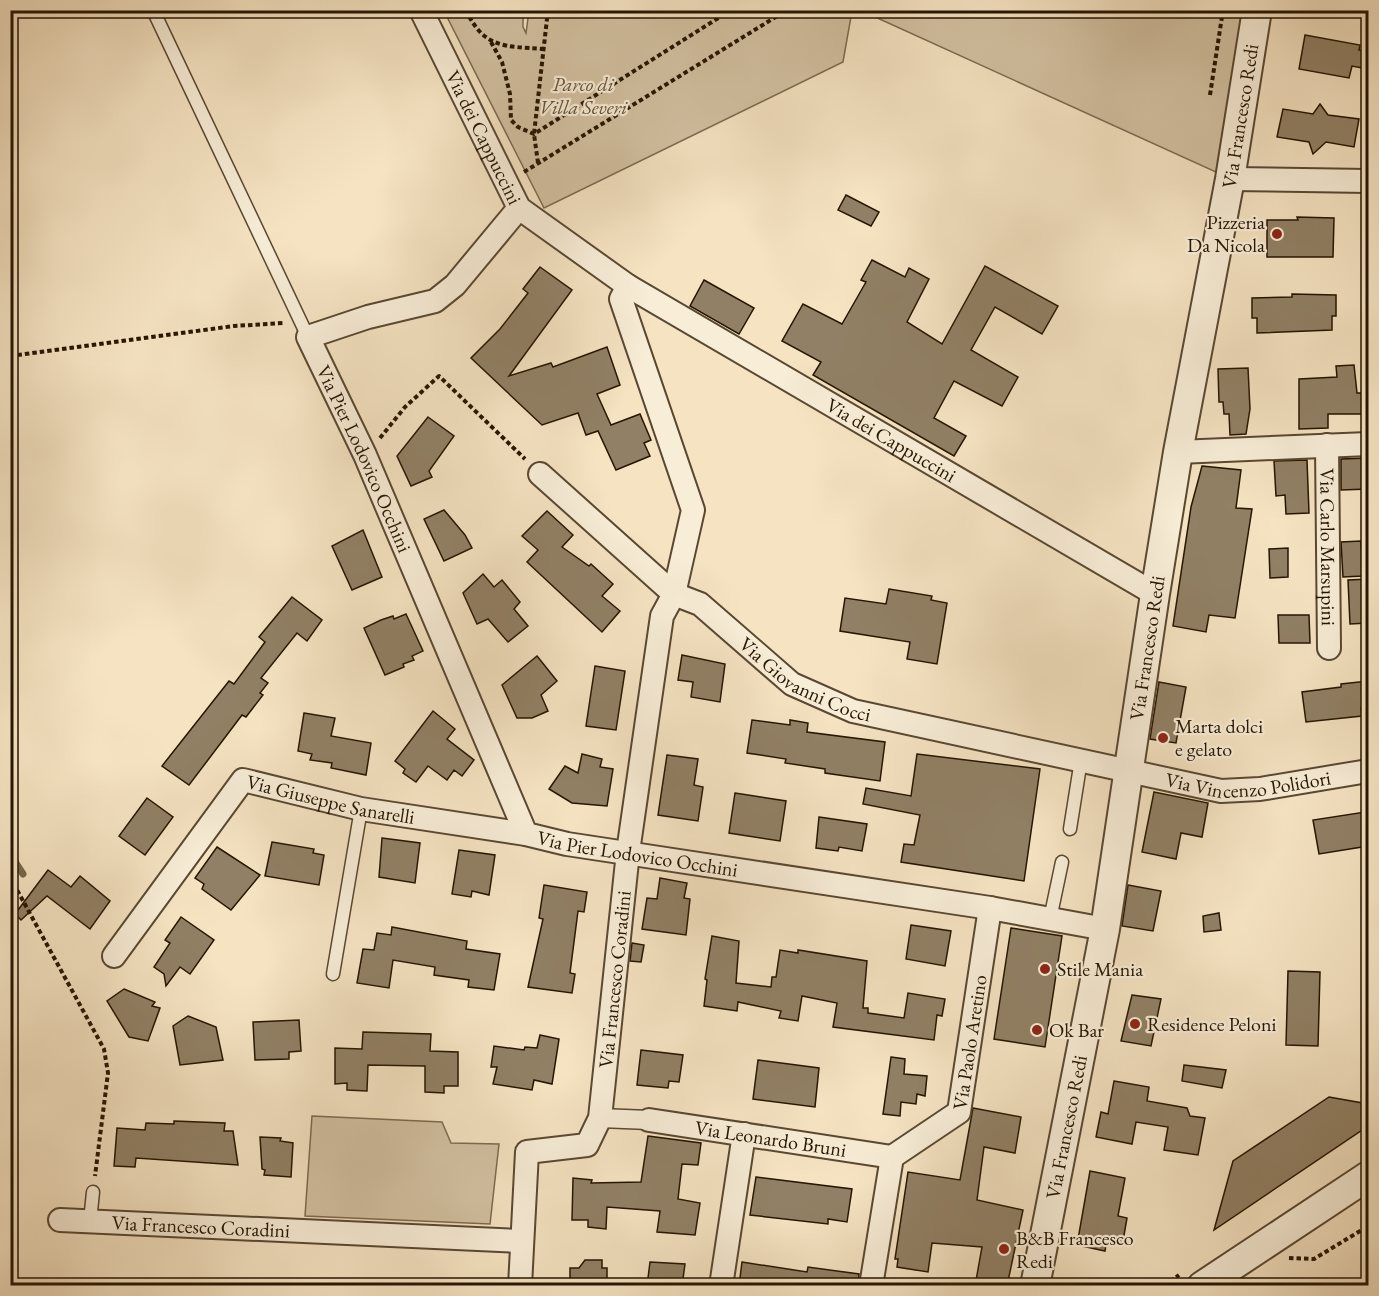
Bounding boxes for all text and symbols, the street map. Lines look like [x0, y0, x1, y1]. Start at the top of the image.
street label: Via Francesco Redi [1215, 42, 1264, 191]
street label: Via dei Cappuccini [440, 66, 528, 209]
park label: Parco di Villa Severi [539, 71, 628, 120]
place label: Pizzeria Da Nicola [1187, 209, 1265, 258]
marker: Pizzeria Da Nicola [1270, 227, 1284, 241]
street label: Via Pier Lodovico Occhini [311, 361, 418, 556]
street label: Via dei Cappuccini [822, 392, 961, 488]
street label: Via Carlo Marsupini [1314, 468, 1342, 626]
street label: Via Francesco Redi [1123, 574, 1171, 722]
street label: Via Giovanni Cocci [734, 631, 873, 728]
place label: Marta dolci e gelato [1175, 713, 1263, 762]
marker: Marta dolci e gelato [1156, 731, 1170, 745]
street label: Via Vincenzo Polidori [1163, 764, 1333, 804]
street label: Via Giuseppe Sanarelli [244, 768, 417, 830]
street label: Via Pier Lodovico Occhini [534, 824, 740, 883]
street label: Via Francesco Coradini [592, 889, 637, 1069]
place label: Stile Mania [1057, 956, 1143, 982]
marker: Stile Mania [1038, 962, 1052, 976]
street label: Via Paolo Aretino [947, 973, 993, 1112]
place label: Residence Peloni [1147, 1011, 1277, 1037]
place label: Ok Bar [1049, 1017, 1104, 1043]
marker: Residence Peloni [1128, 1017, 1142, 1031]
marker: Ok Bar [1030, 1023, 1044, 1037]
street label: Via Francesco Redi [1039, 1053, 1093, 1201]
street label: Via Leonardo Bruni [693, 1114, 848, 1163]
street label: Via Francesco Coradini [111, 1209, 291, 1243]
place label: B&B Francesco Redi [1016, 1225, 1134, 1274]
marker: B&B Francesco Redi [997, 1242, 1011, 1256]

